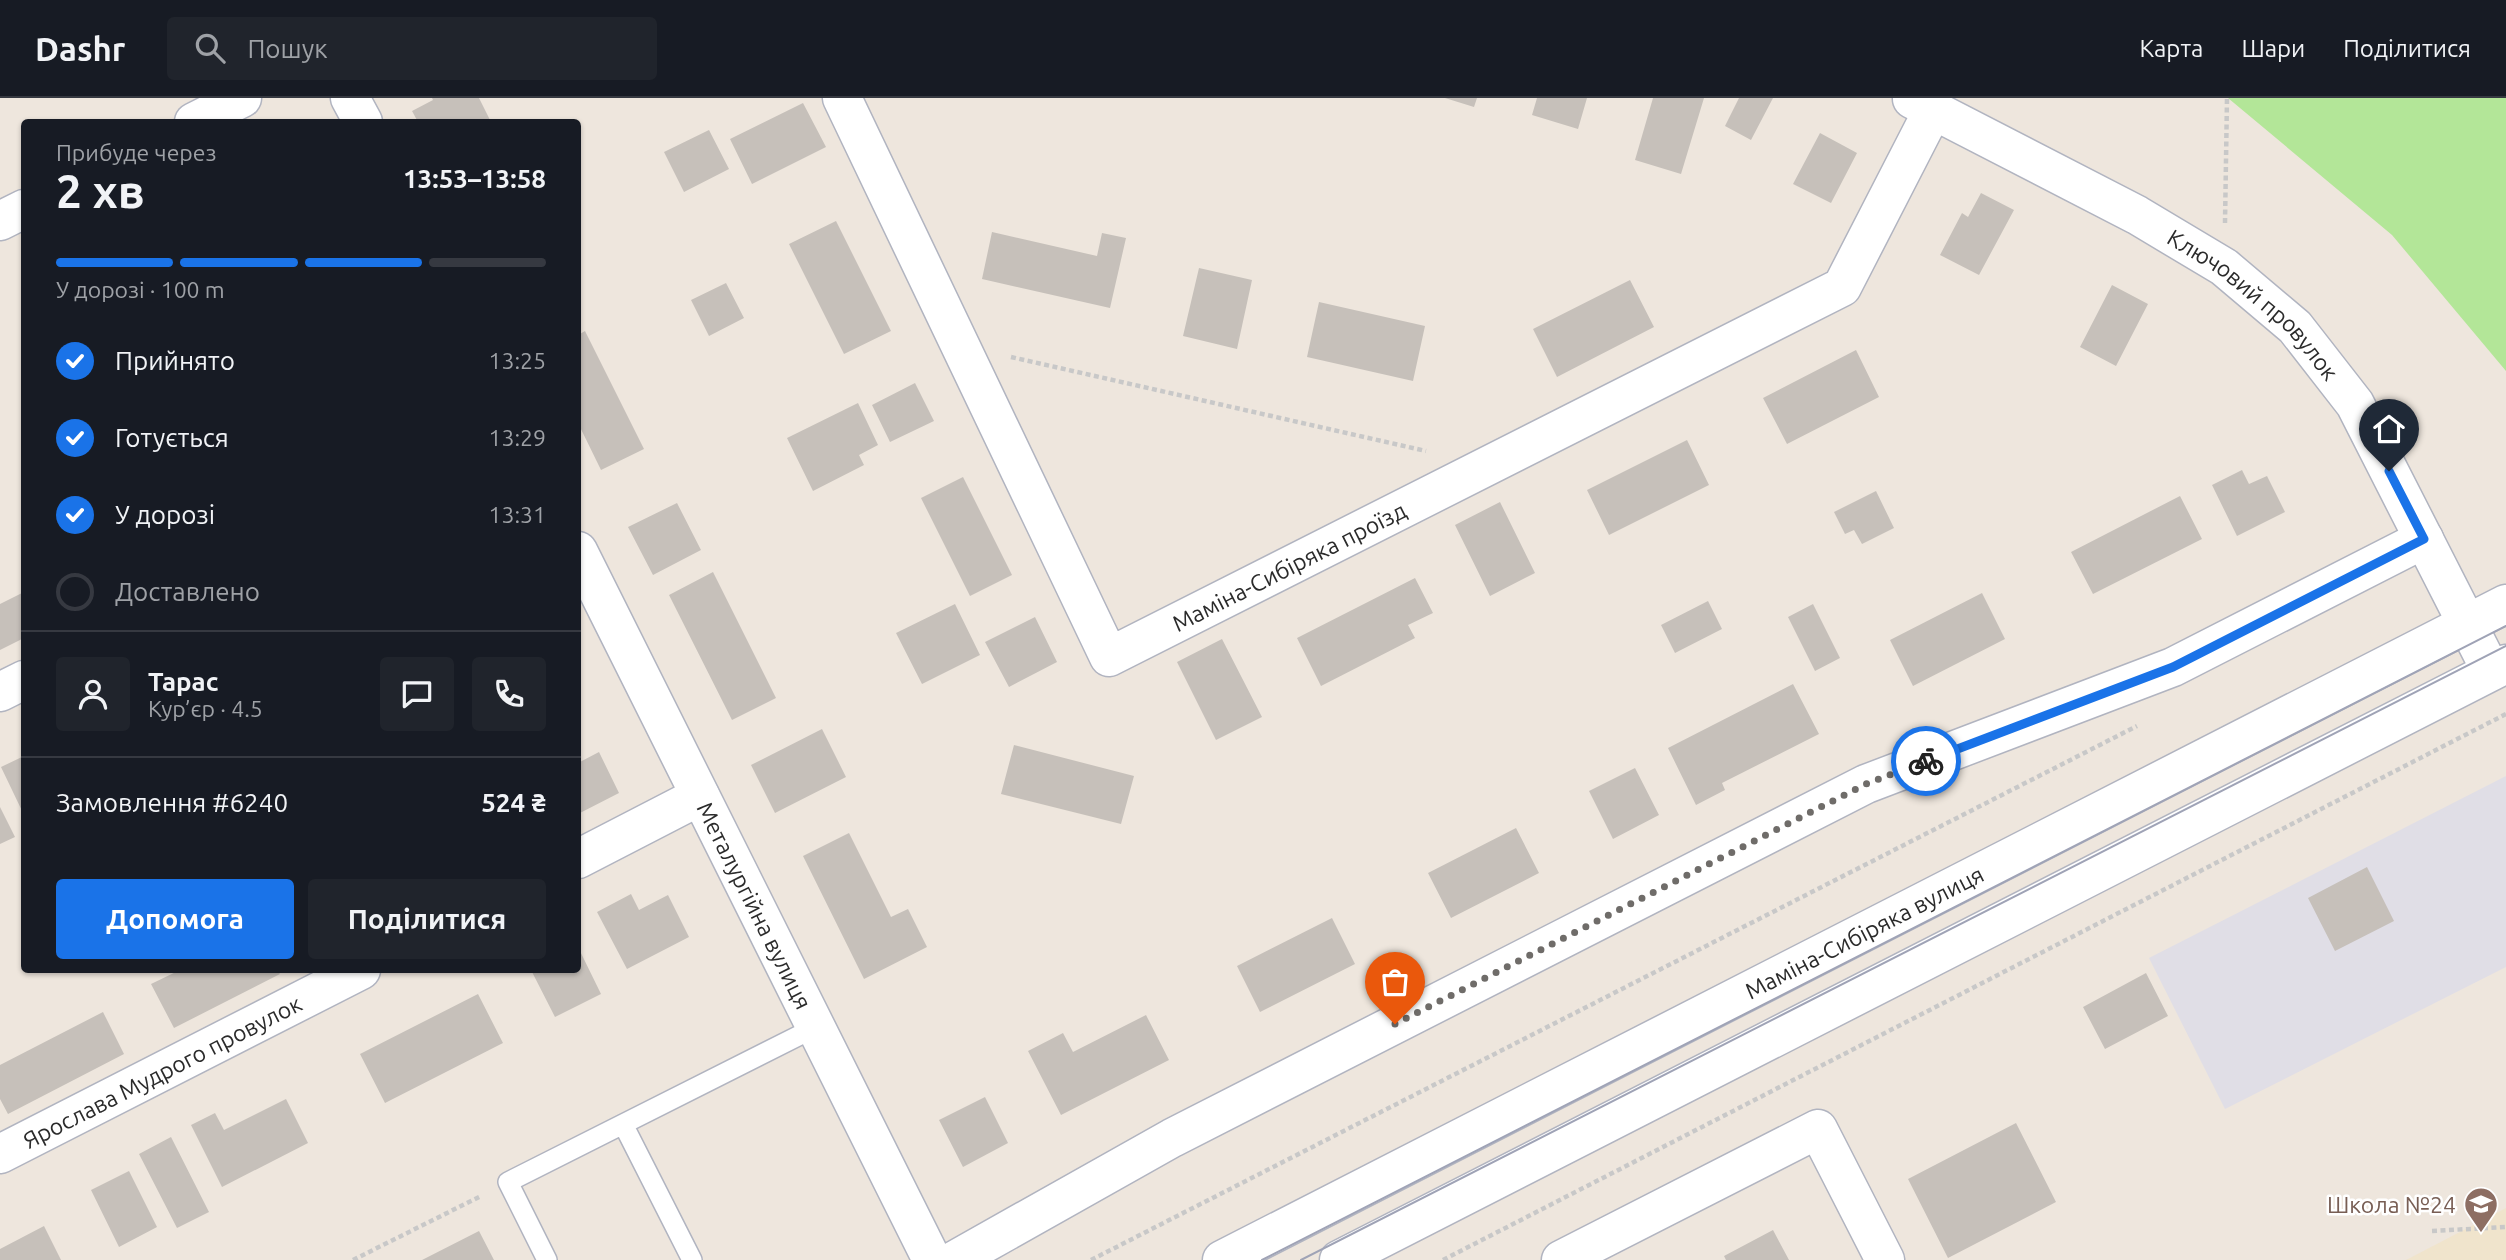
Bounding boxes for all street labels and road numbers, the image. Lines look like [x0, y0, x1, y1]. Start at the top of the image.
street label: Ключовий провулок [2163, 224, 2344, 385]
street label: Маміна-Сибіряка проїзд [1168, 497, 1410, 636]
street label: Металургійна вулиця [693, 798, 817, 1013]
street label: Маміна-Сибіряка вулиця [1741, 861, 1987, 1003]
street label: Ярослава Мудрого провулок [19, 990, 306, 1153]

